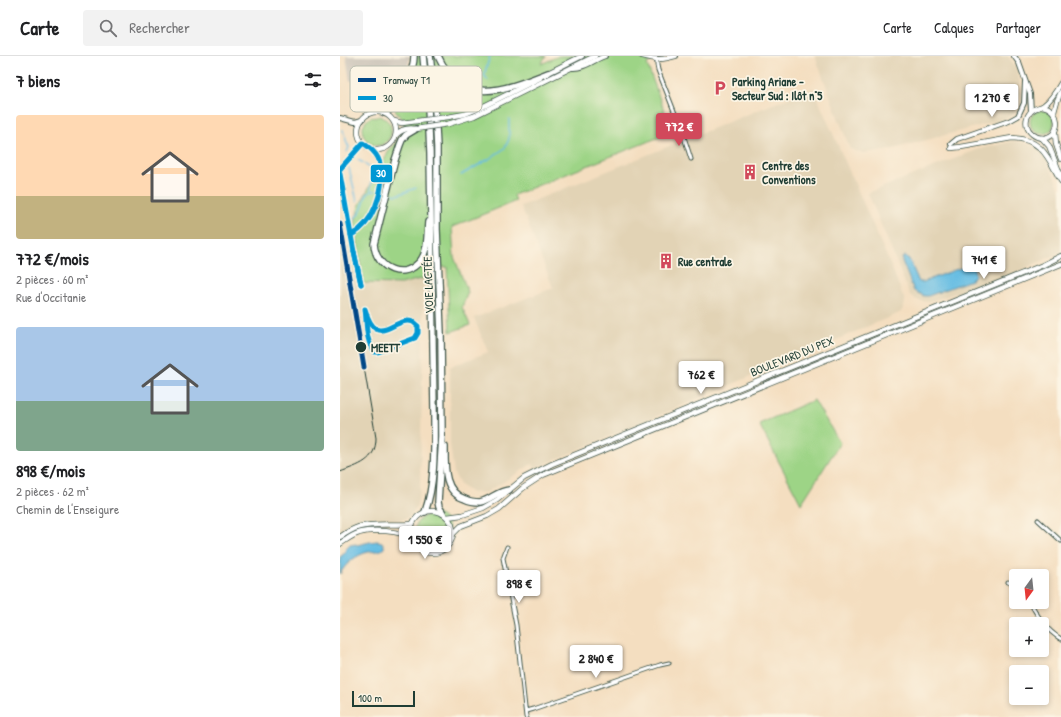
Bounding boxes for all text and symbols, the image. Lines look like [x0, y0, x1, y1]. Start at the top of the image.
search box [83, 10, 363, 46]
text: Carte [20, 15, 59, 41]
icon: search [97, 17, 119, 39]
text: Rechercher [129, 17, 190, 38]
text: Carte [883, 18, 912, 37]
text: Calques [934, 18, 974, 37]
text: Partager [996, 18, 1041, 37]
legend [350, 66, 482, 112]
text: 7 biens [16, 69, 60, 92]
icon: filters [302, 69, 324, 91]
text: Tramway T1 [383, 73, 430, 87]
place label: Parking Ariane - Secteur Sud : Ilôt n°5 [732, 73, 823, 104]
parking icon: Parking Ariane - Secteur Sud : Ilôt n°5 [711, 79, 729, 97]
pin: 1 270 € [955, 84, 1029, 118]
text: 1 270 € [974, 88, 1010, 106]
text: 30 [383, 91, 393, 105]
pin: 772 € [651, 113, 707, 147]
text: 772 € [665, 117, 693, 135]
icon: home [134, 141, 206, 213]
place label: Centre des Conventions [762, 157, 816, 188]
building icon: Centre des Conventions [741, 163, 759, 181]
line badge: 30 [370, 164, 393, 183]
text: 30 [376, 166, 386, 180]
pin: 741 € [956, 246, 1012, 280]
text: 772 €/mois [16, 247, 89, 270]
text: 741 € [971, 250, 997, 268]
building icon: Rue centrale [657, 252, 675, 270]
place label: Rue centrale [678, 253, 732, 270]
street label: VOIE LACTÉE [418, 255, 437, 314]
text: 2 pièces · 60 m² [16, 270, 88, 288]
text: Rue d'Occitanie [16, 288, 86, 306]
street label: BOULEVARD DU PEX [748, 331, 836, 381]
place label: MEETT [371, 339, 400, 356]
marker: MEETT [354, 340, 368, 354]
icon: home [134, 353, 206, 425]
pin: 762 € [673, 361, 729, 395]
text: 762 € [688, 365, 714, 383]
text: 898 €/mois [16, 459, 85, 482]
text: 2 pièces · 62 m² [16, 482, 89, 500]
text: Chemin de l'Enseigure [16, 500, 119, 518]
pin: 1 550 € [388, 526, 462, 560]
text: 1 550 € [408, 530, 442, 548]
north arrow [1009, 569, 1049, 609]
map controls [1009, 569, 1049, 705]
pin: 898 € [491, 570, 547, 604]
text: 898 € [506, 574, 532, 592]
button: + [1009, 617, 1049, 657]
pin: 2 840 € [559, 645, 633, 679]
text: 2 840 € [579, 649, 613, 667]
button: − [1009, 665, 1049, 705]
scale bar [352, 689, 415, 708]
text: 100 m [358, 691, 382, 705]

